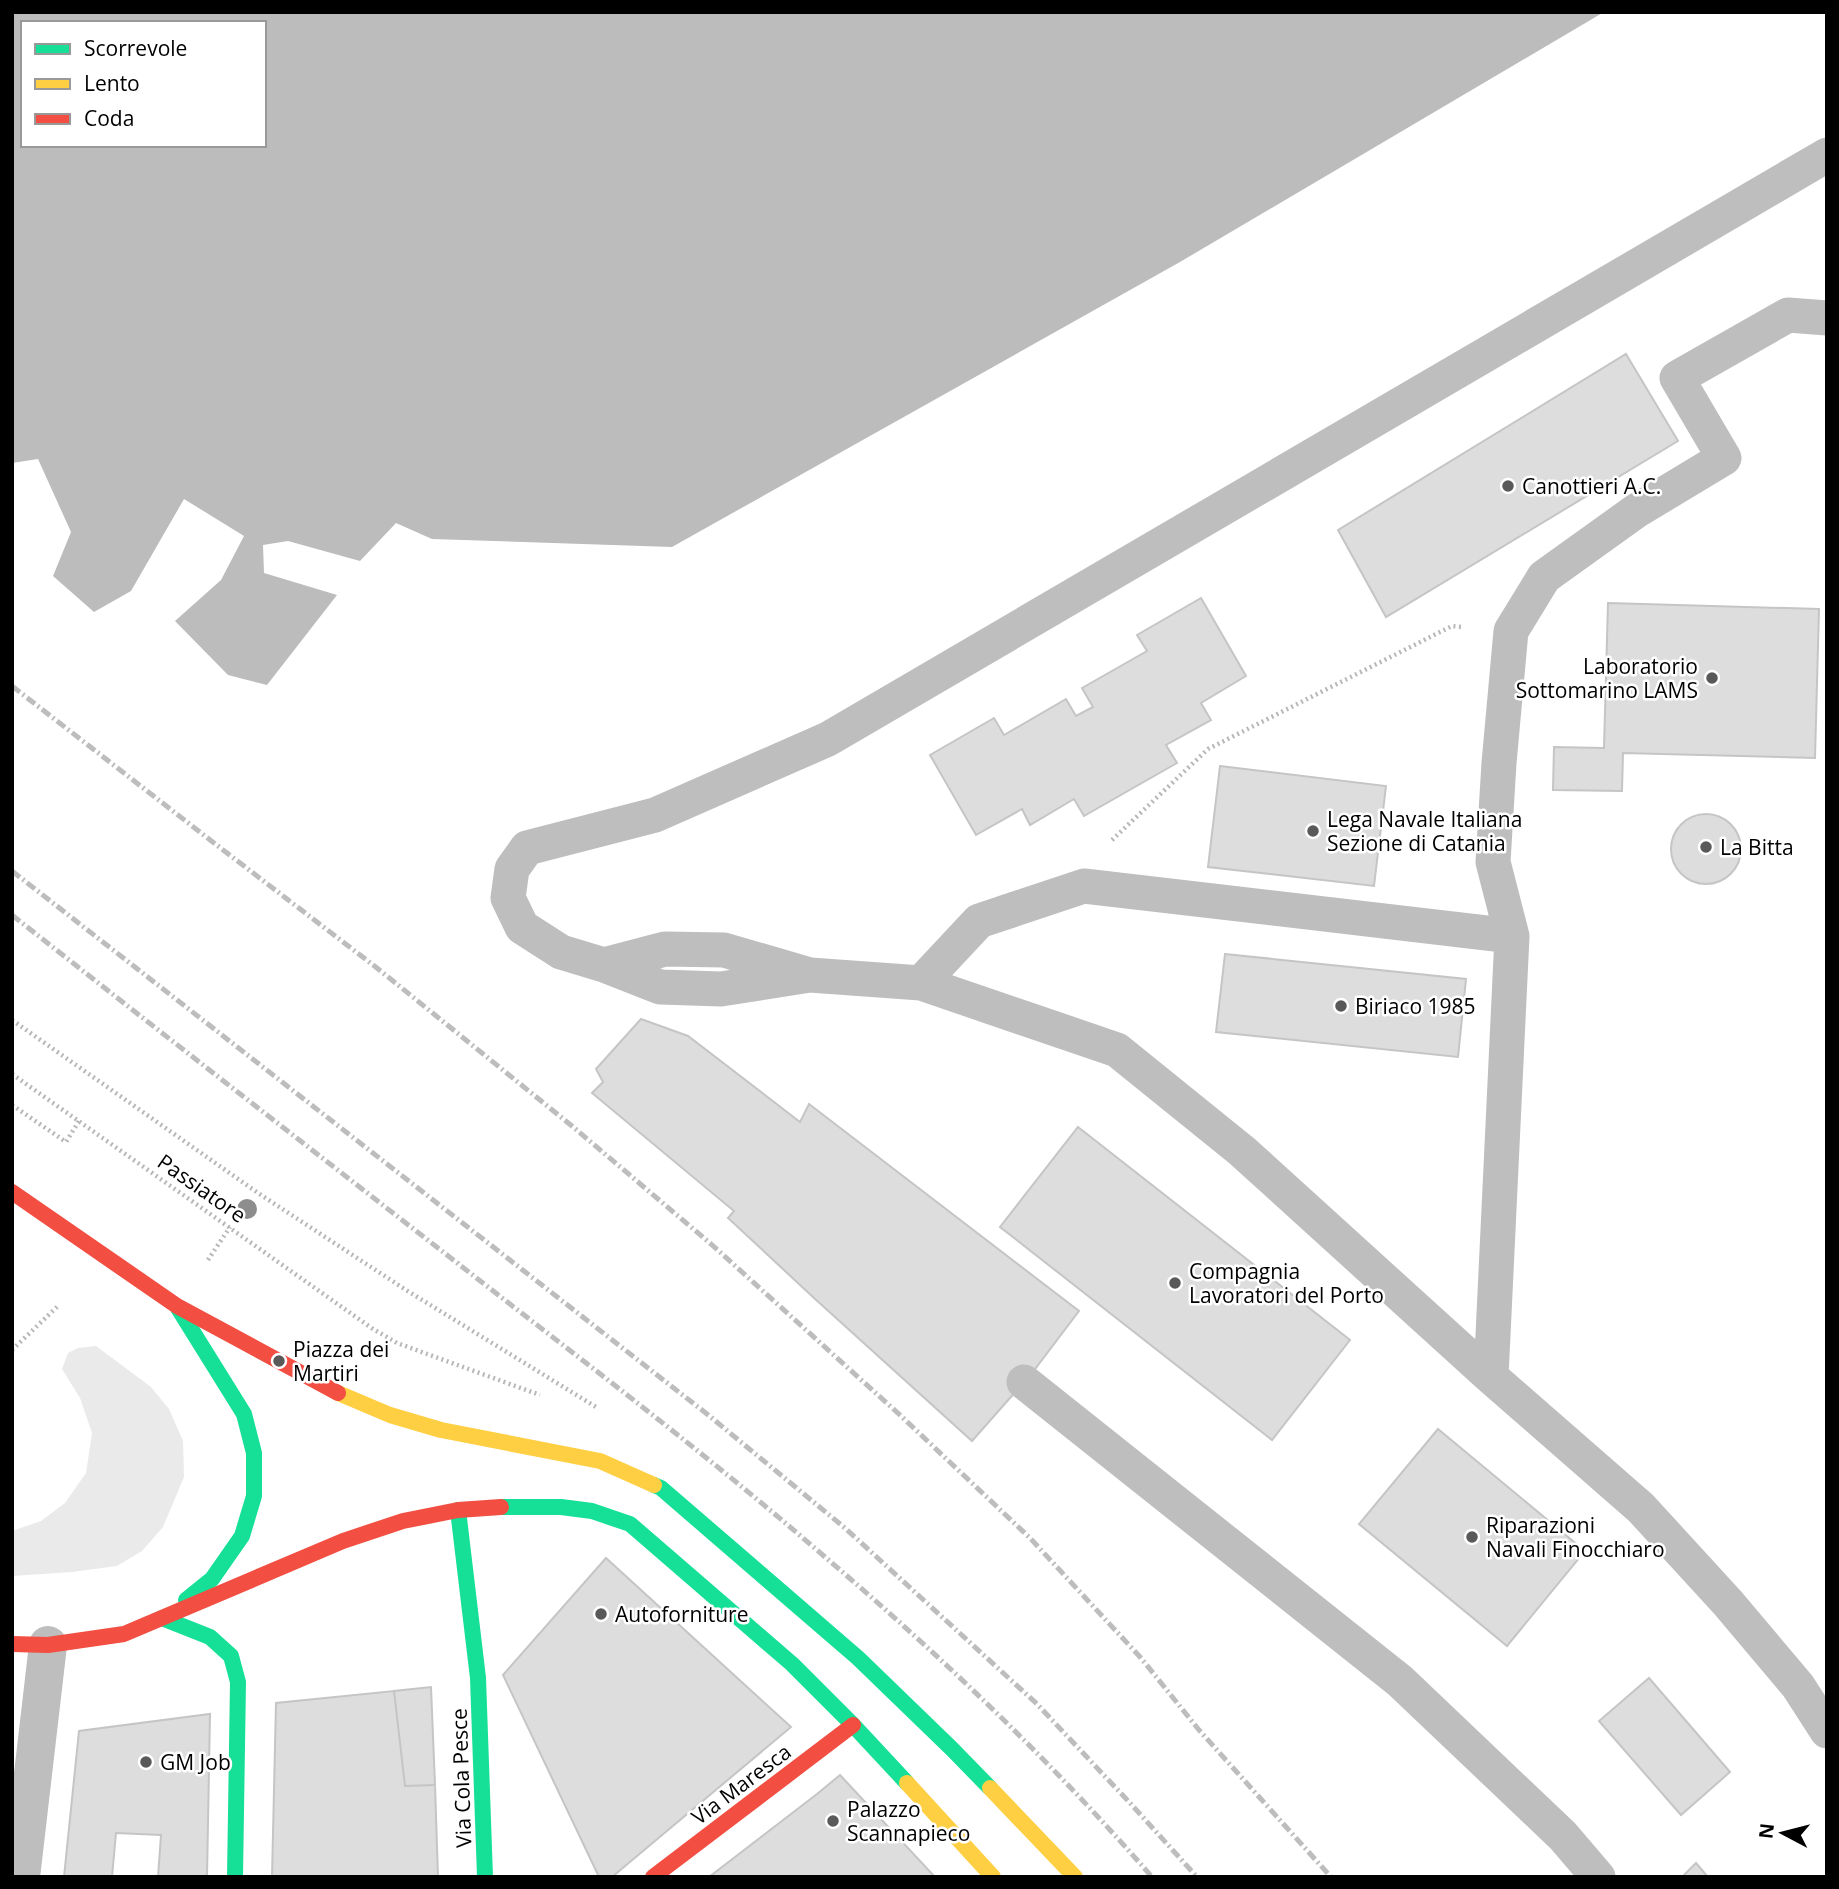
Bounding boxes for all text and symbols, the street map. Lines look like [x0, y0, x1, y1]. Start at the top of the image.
legend [21, 21, 266, 147]
text: Scorrevole [84, 34, 187, 62]
text: Lento [84, 69, 140, 97]
text: Coda [84, 104, 134, 132]
place label: Canottieri A.C. [1522, 472, 1661, 500]
marker: Canottieri A.C. [1500, 478, 1516, 494]
place label: Laboratorio Sottomarino LAMS [1516, 652, 1698, 704]
marker: Laboratorio Sottomarino LAMS [1704, 670, 1720, 686]
place label: Lega Navale Italiana Sezione di Catania [1327, 805, 1522, 857]
marker: Lega Navale Italiana Sezione di Catania [1305, 823, 1321, 839]
place label: La Bitta [1720, 833, 1794, 861]
marker: La Bitta [1698, 839, 1714, 855]
place label: Biriaco 1985 [1355, 992, 1476, 1020]
marker: Biriaco 1985 [1333, 998, 1349, 1014]
street label: Passiatore [152, 1147, 252, 1229]
place label: Compagnia Lavoratori del Porto [1189, 1257, 1384, 1309]
marker: Compagnia Lavoratori del Porto [1167, 1275, 1183, 1291]
place label: Piazza dei Martiri [293, 1335, 389, 1387]
marker: Piazza dei Martiri [271, 1353, 287, 1369]
place label: Riparazioni Navali Finocchiaro [1486, 1511, 1665, 1563]
marker: Riparazioni Navali Finocchiaro [1464, 1529, 1480, 1545]
place label: Autoforniture [615, 1600, 748, 1628]
marker: Autoforniture [593, 1606, 609, 1622]
street label: Via Cola Pesce [445, 1708, 477, 1848]
street label: Via Maresca [686, 1737, 796, 1831]
place label: GM Job [160, 1748, 231, 1776]
marker: GM Job [138, 1754, 154, 1770]
place label: Palazzo Scannapieco [847, 1795, 970, 1847]
north arrow [1748, 1798, 1818, 1868]
marker: Palazzo Scannapieco [825, 1813, 841, 1829]
text: N [1752, 1822, 1780, 1840]

